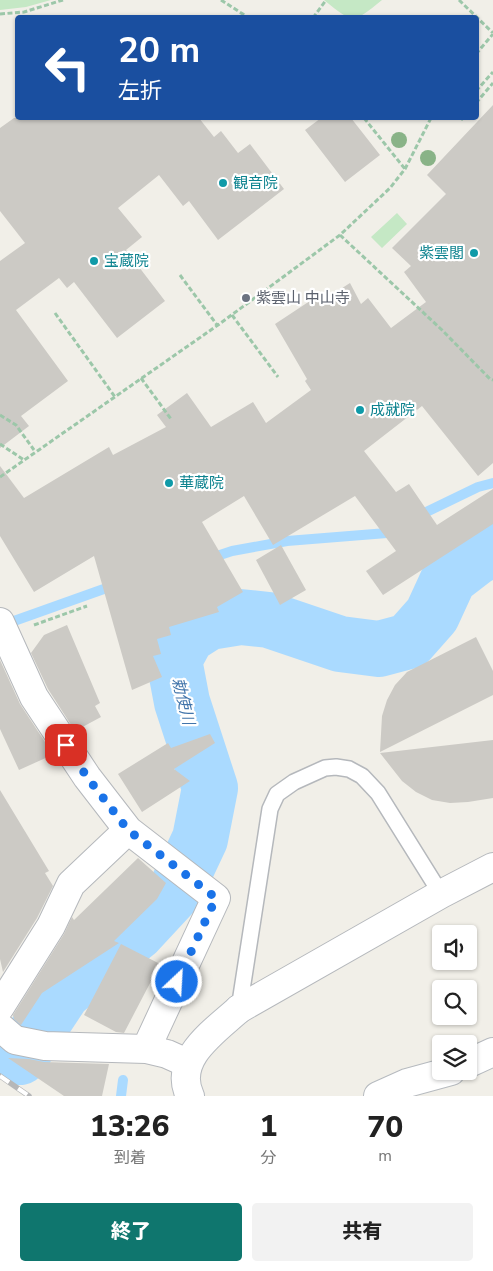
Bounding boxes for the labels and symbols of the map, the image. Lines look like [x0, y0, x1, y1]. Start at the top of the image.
place label: 観音院 [233, 173, 278, 193]
marker: 観音院 [217, 177, 229, 189]
place label: 紫雲閣 [419, 243, 464, 263]
marker: 紫雲閣 [468, 247, 480, 259]
place label: 宝蔵院 [104, 251, 149, 271]
marker: 宝蔵院 [88, 255, 100, 267]
place label: 紫雲山 中山寺 [256, 288, 350, 308]
marker: 紫雲山 中山寺 [240, 292, 252, 304]
place label: 成就院 [370, 400, 415, 420]
marker: 成就院 [354, 404, 366, 416]
place label: 華蔵院 [179, 473, 224, 493]
marker: 華蔵院 [163, 477, 175, 489]
water label: 勅使川 [167, 675, 200, 729]
pin [45, 724, 87, 766]
position arrow [150, 955, 202, 1007]

